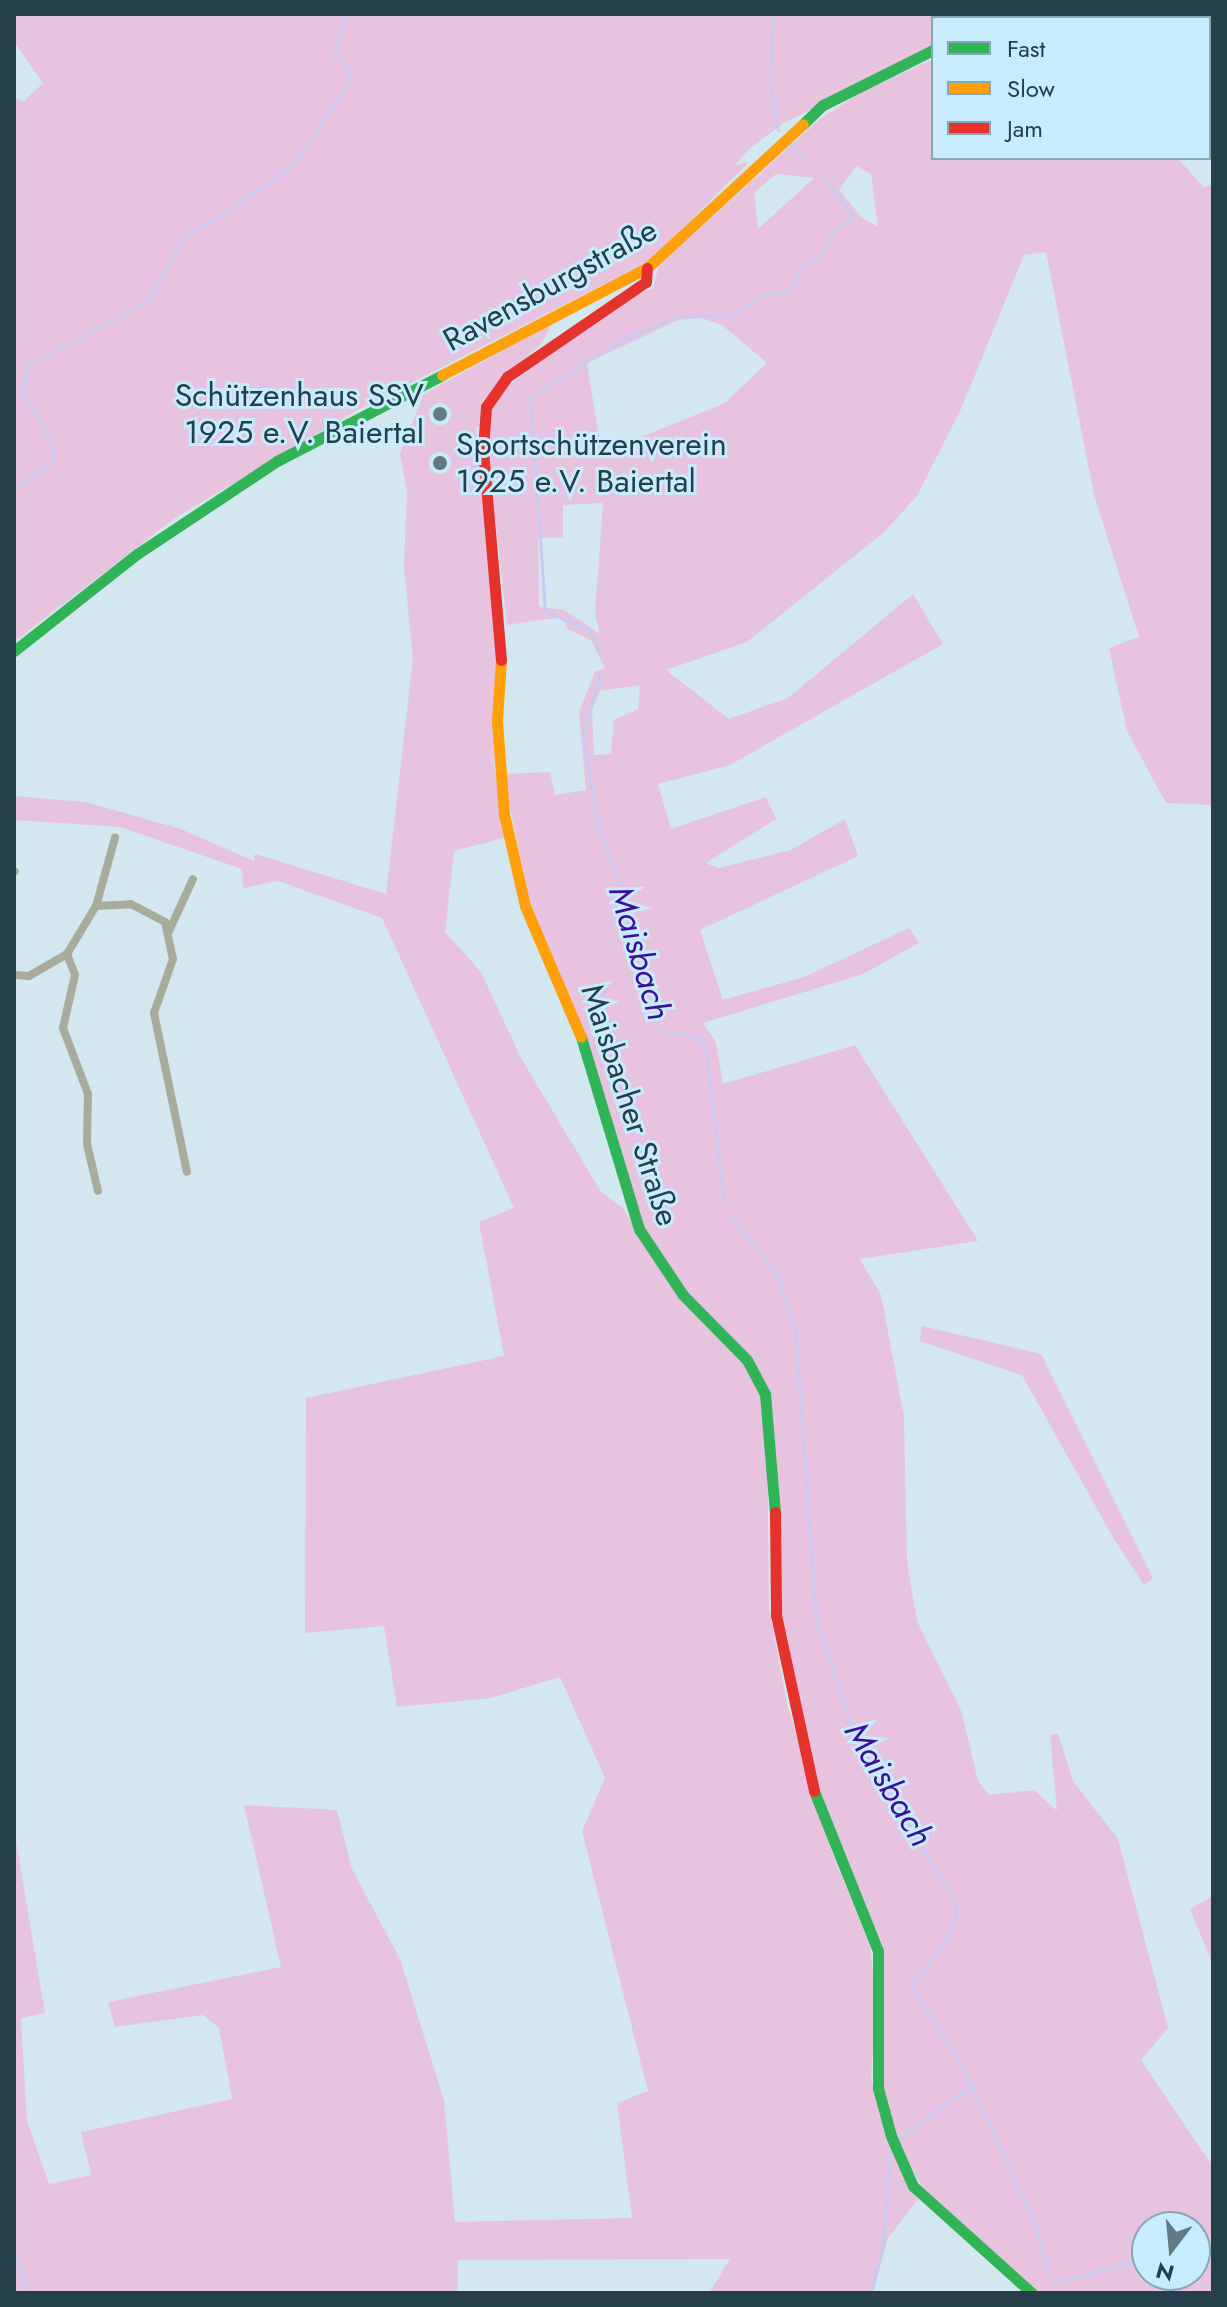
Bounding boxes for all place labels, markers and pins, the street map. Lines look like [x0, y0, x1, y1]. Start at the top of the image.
place label: Schützenhaus SSV 1925 e.V. Baiertal [175, 377, 424, 452]
marker: Schützenhaus SSV 1925 e.V. Baiertal [431, 405, 449, 423]
place label: Sportschützenverein 1925 e.V. Baiertal [456, 426, 727, 501]
marker: Sportschützenverein 1925 e.V. Baiertal [431, 454, 449, 472]

